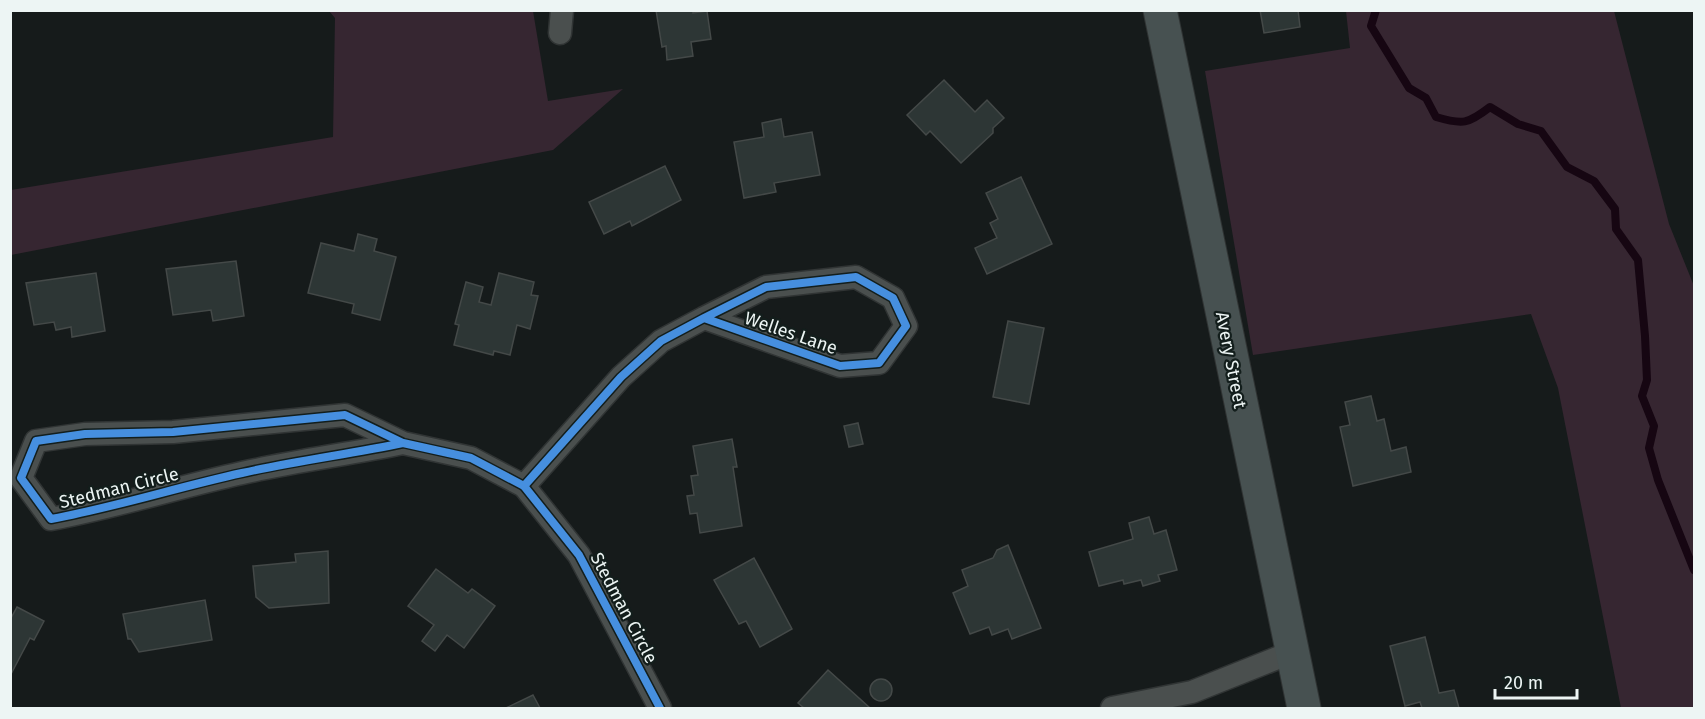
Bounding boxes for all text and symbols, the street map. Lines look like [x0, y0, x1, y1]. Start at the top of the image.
street label: Welles Lane [742, 307, 840, 359]
street label: Avery Street [1211, 310, 1251, 411]
street label: Stedman Circle [57, 463, 181, 513]
street label: Stedman Circle [586, 549, 662, 667]
scale bar [1495, 662, 1578, 700]
text: 20 m [1504, 672, 1543, 694]

